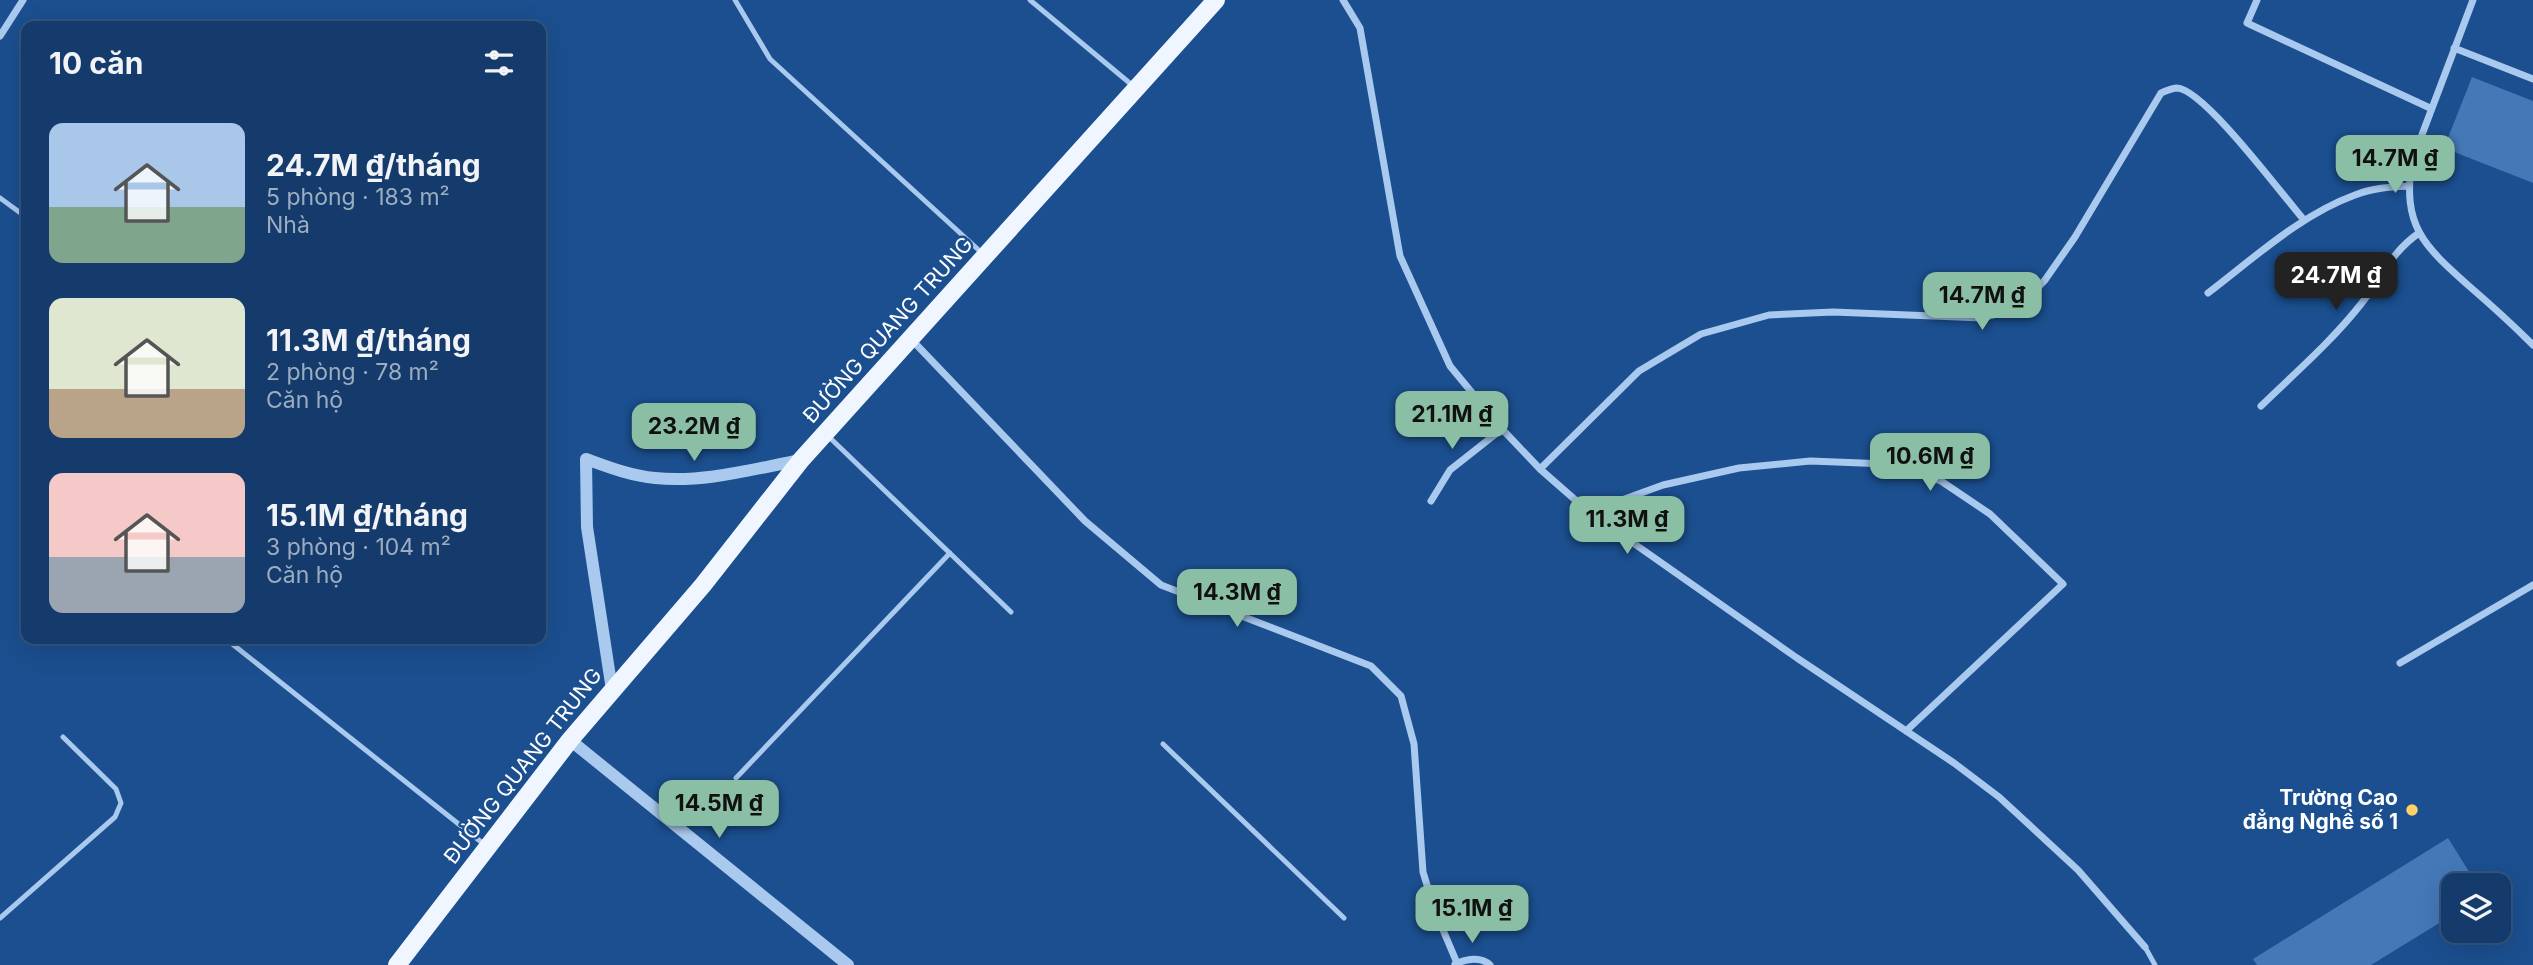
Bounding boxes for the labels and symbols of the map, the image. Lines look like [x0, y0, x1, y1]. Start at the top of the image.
pin: 14.7M ₫ [2330, 136, 2460, 195]
street label: ĐƯỜNG QUANG TRUNG [797, 231, 978, 428]
pin: 24.7M ₫ [2271, 252, 2401, 312]
pin: 14.7M ₫ [1917, 272, 2047, 332]
pin: 21.1M ₫ [1387, 392, 1517, 451]
pin: 23.2M ₫ [629, 404, 759, 463]
pin: 10.6M ₫ [1865, 434, 1995, 493]
pin: 11.3M ₫ [1562, 496, 1692, 556]
pin: 14.3M ₫ [1172, 570, 1302, 629]
street label: ĐƯỜNG QUANG TRUNG [438, 662, 607, 869]
pin: 14.5M ₫ [654, 780, 784, 840]
place label: Trường Cao đẳng Nghề số 1 [2243, 785, 2398, 834]
marker: Trường Cao đẳng Nghề số 1 [2404, 802, 2420, 818]
pin: 15.1M ₫ [1407, 886, 1537, 945]

